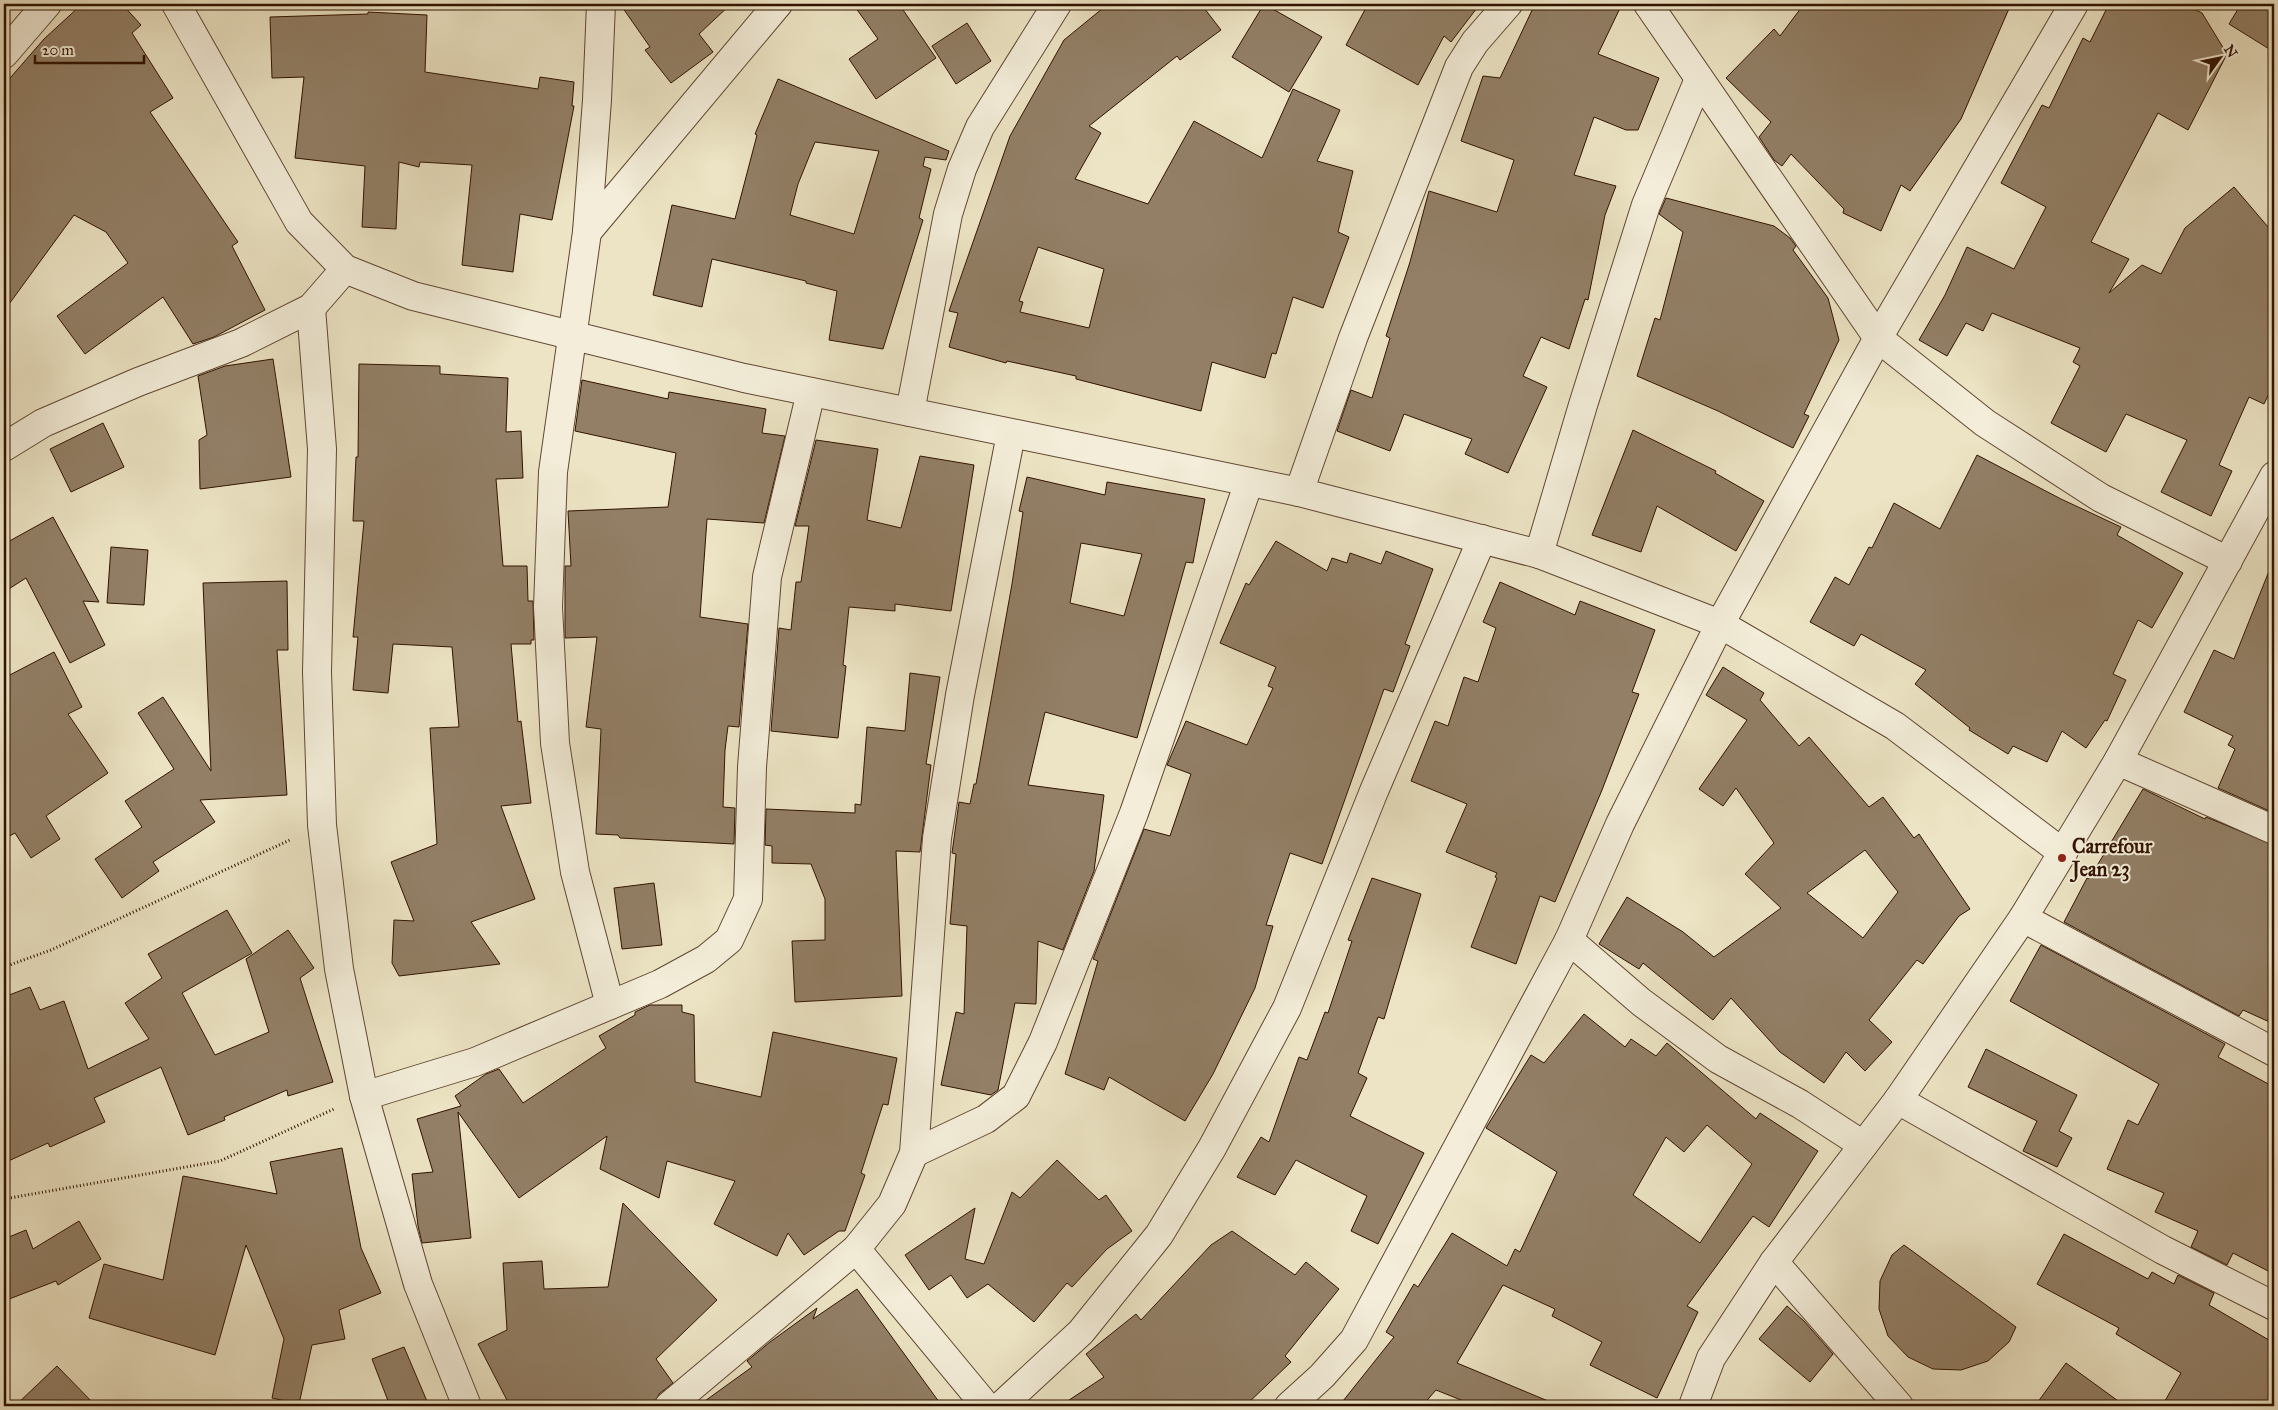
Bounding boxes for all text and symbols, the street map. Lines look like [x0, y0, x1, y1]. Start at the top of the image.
scale bar [35, 32, 144, 64]
north arrow [2196, 32, 2246, 82]
text: 20 m [42, 41, 74, 59]
text: N [2220, 42, 2241, 61]
place label: Carrefour Jean 23 [2069, 834, 2153, 883]
marker: Carrefour Jean 23 [2056, 852, 2068, 864]

